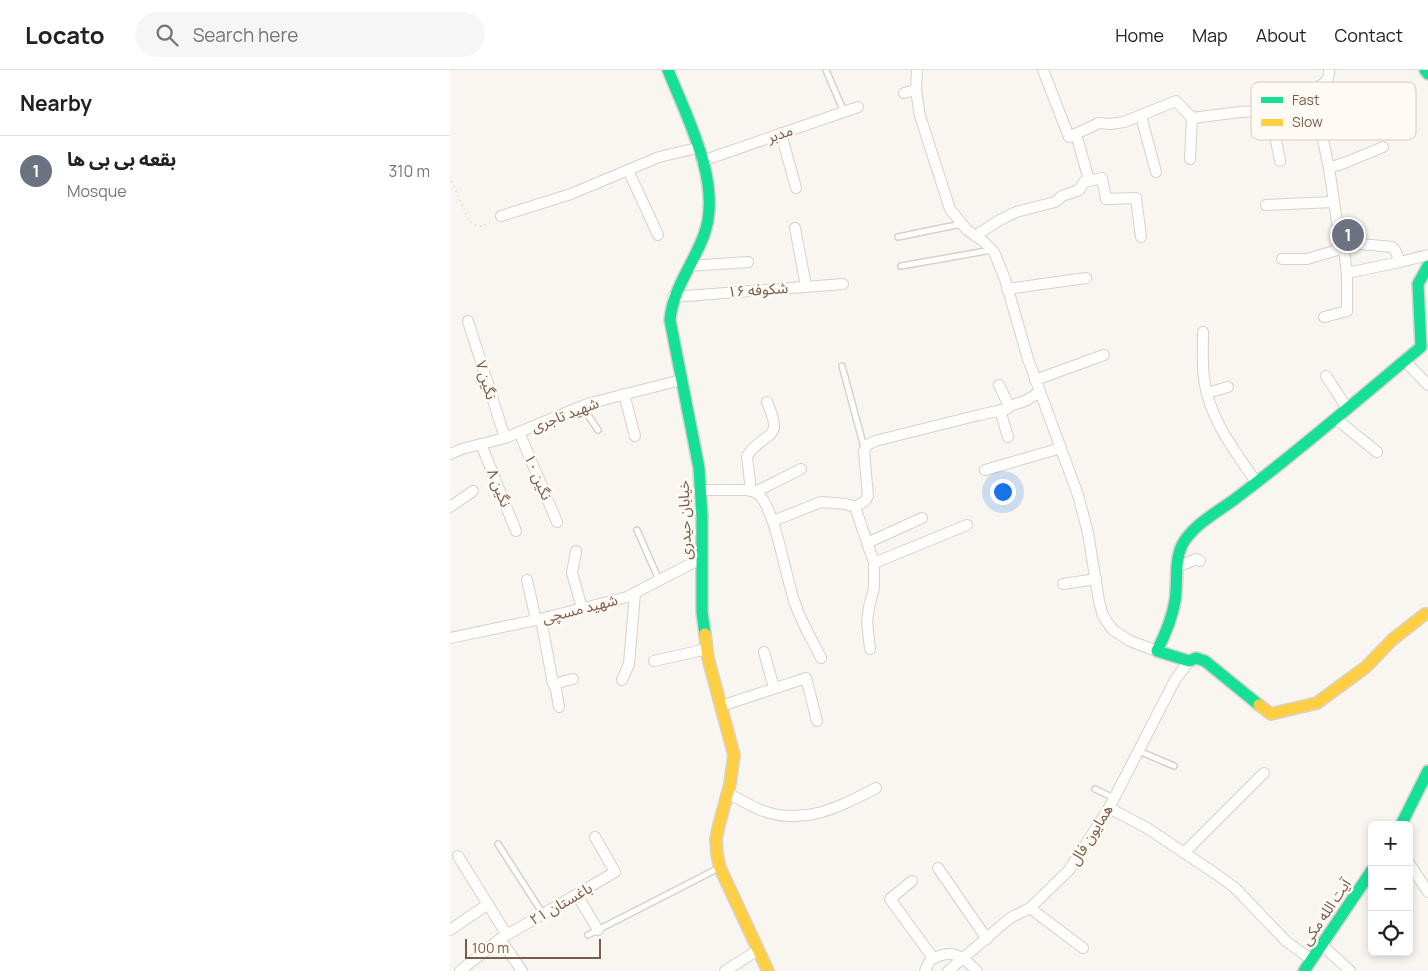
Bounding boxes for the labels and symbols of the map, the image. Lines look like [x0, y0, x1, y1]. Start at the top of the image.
legend [1251, 82, 1416, 140]
text: Fast [1292, 90, 1320, 109]
text: Slow [1292, 112, 1323, 131]
street label: مدبر [763, 119, 795, 148]
pin: 1 [1332, 216, 1364, 254]
street label: شکوفه ۱۶ [727, 277, 789, 302]
street label: نگین ۷ [471, 358, 502, 402]
street label: شهید تاجری [528, 392, 602, 437]
street label: نگین ۱۰ [519, 450, 558, 503]
street label: نگین ۸ [482, 465, 517, 510]
your location [990, 479, 1016, 505]
street label: خیابان حیدری [673, 480, 696, 560]
street label: شهید مسچی [540, 589, 620, 628]
street label: همایون فال [1064, 800, 1117, 869]
street label: آیت الله مکی [1296, 874, 1356, 949]
street label: باغستان ۲۱ [526, 877, 596, 930]
scale bar [465, 936, 601, 959]

